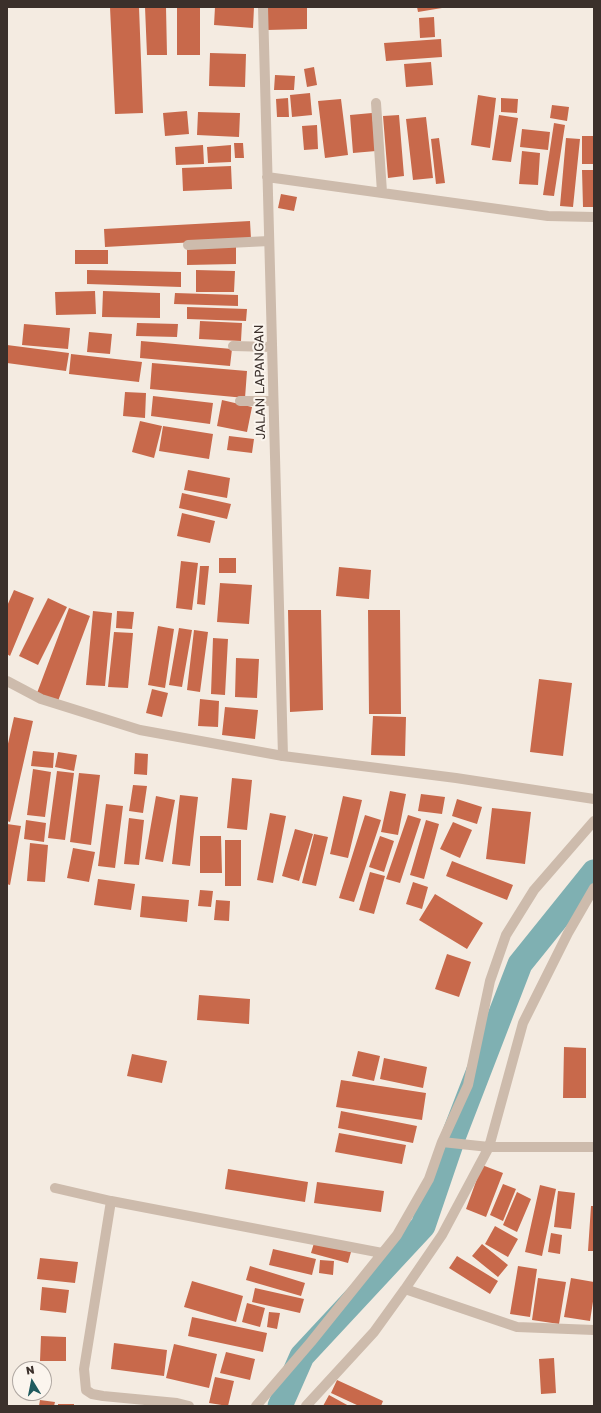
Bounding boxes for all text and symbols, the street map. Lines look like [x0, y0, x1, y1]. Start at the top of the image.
street label: JALAN LAPANGAN [251, 324, 269, 440]
north arrow [12, 1361, 52, 1401]
text: N [25, 1363, 35, 1377]

